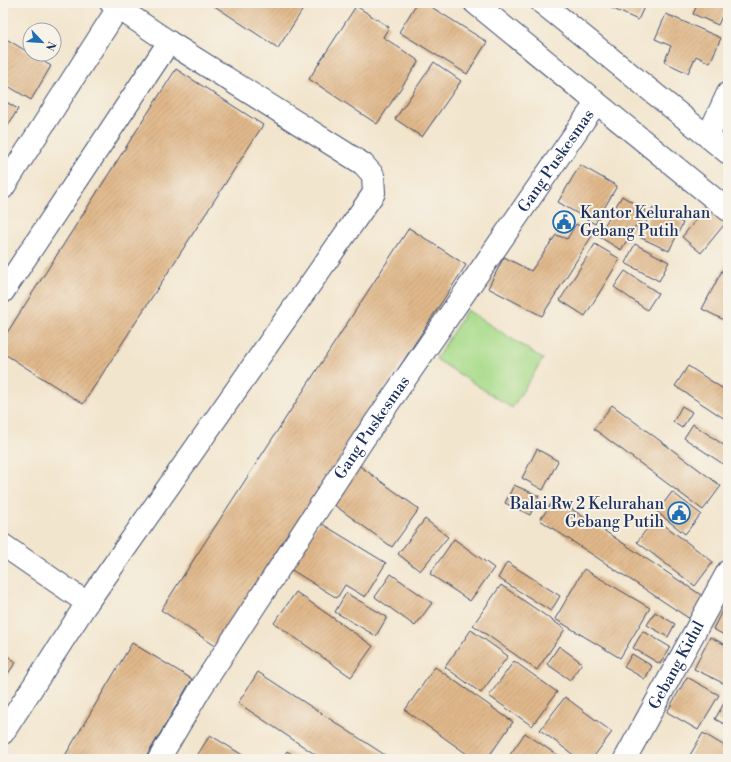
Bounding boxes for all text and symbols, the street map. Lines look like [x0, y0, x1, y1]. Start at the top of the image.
north arrow [22, 22, 62, 62]
text: N [42, 39, 58, 53]
street label: Gang Puskesmas [513, 106, 599, 216]
place label: Kantor Kelurahan Gebang Putih [580, 203, 711, 241]
public building icon: Kantor Kelurahan Gebang Putih [551, 209, 577, 235]
street label: Gang Puskesmas [330, 372, 414, 483]
place label: Balai Rw 2 Kelurahan Gebang Putih [509, 494, 664, 532]
public building icon: Balai Rw 2 Kelurahan Gebang Putih [666, 500, 692, 526]
street label: Gebang Kidul [644, 617, 709, 713]

